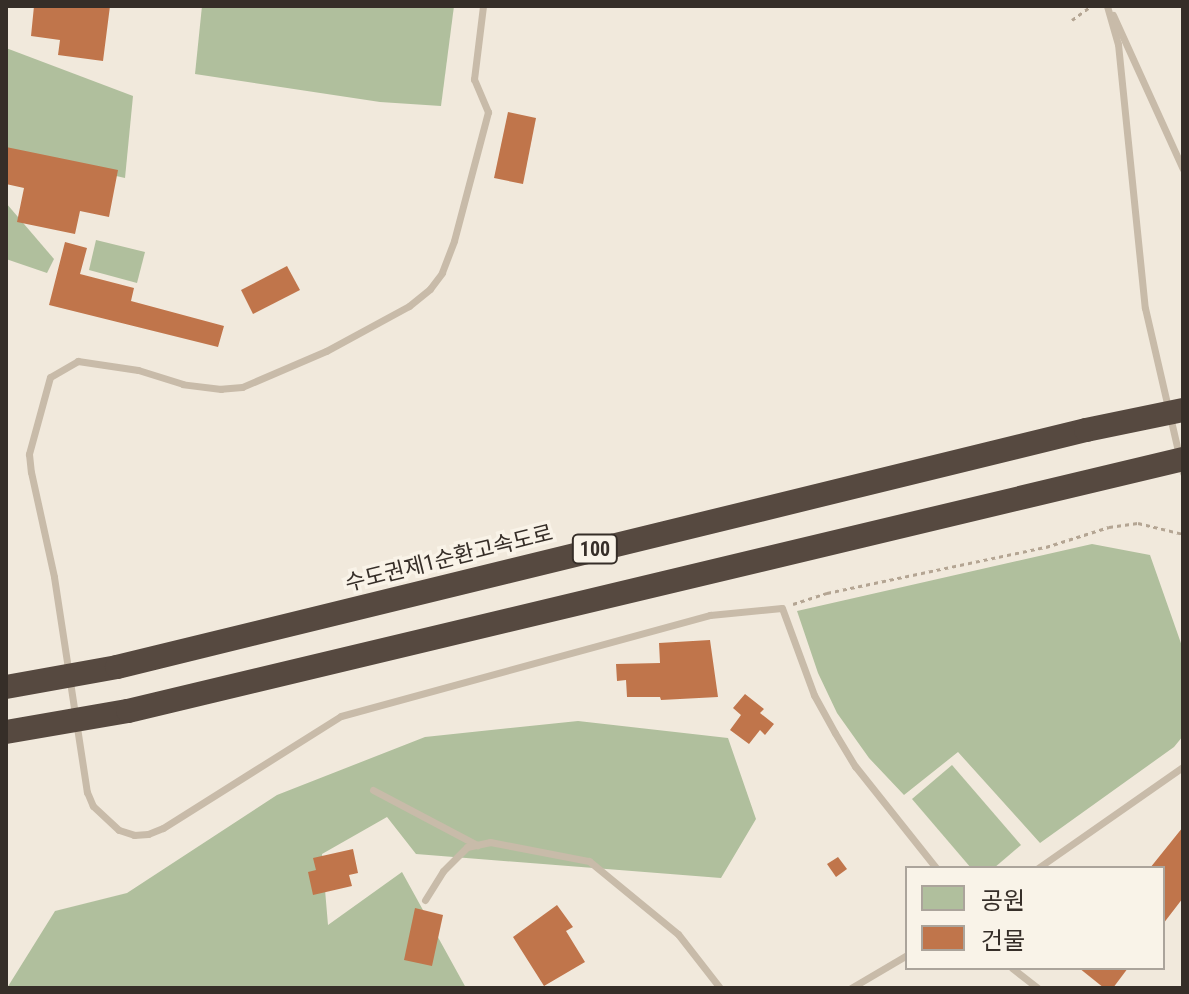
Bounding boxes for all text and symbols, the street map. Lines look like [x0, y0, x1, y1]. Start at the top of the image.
street label: 수도권제1순환고속도로 [342, 519, 556, 597]
road number: 100 [571, 533, 619, 565]
legend [905, 866, 1165, 970]
text: 공원 [981, 887, 1025, 915]
text: 건물 [981, 927, 1025, 955]

